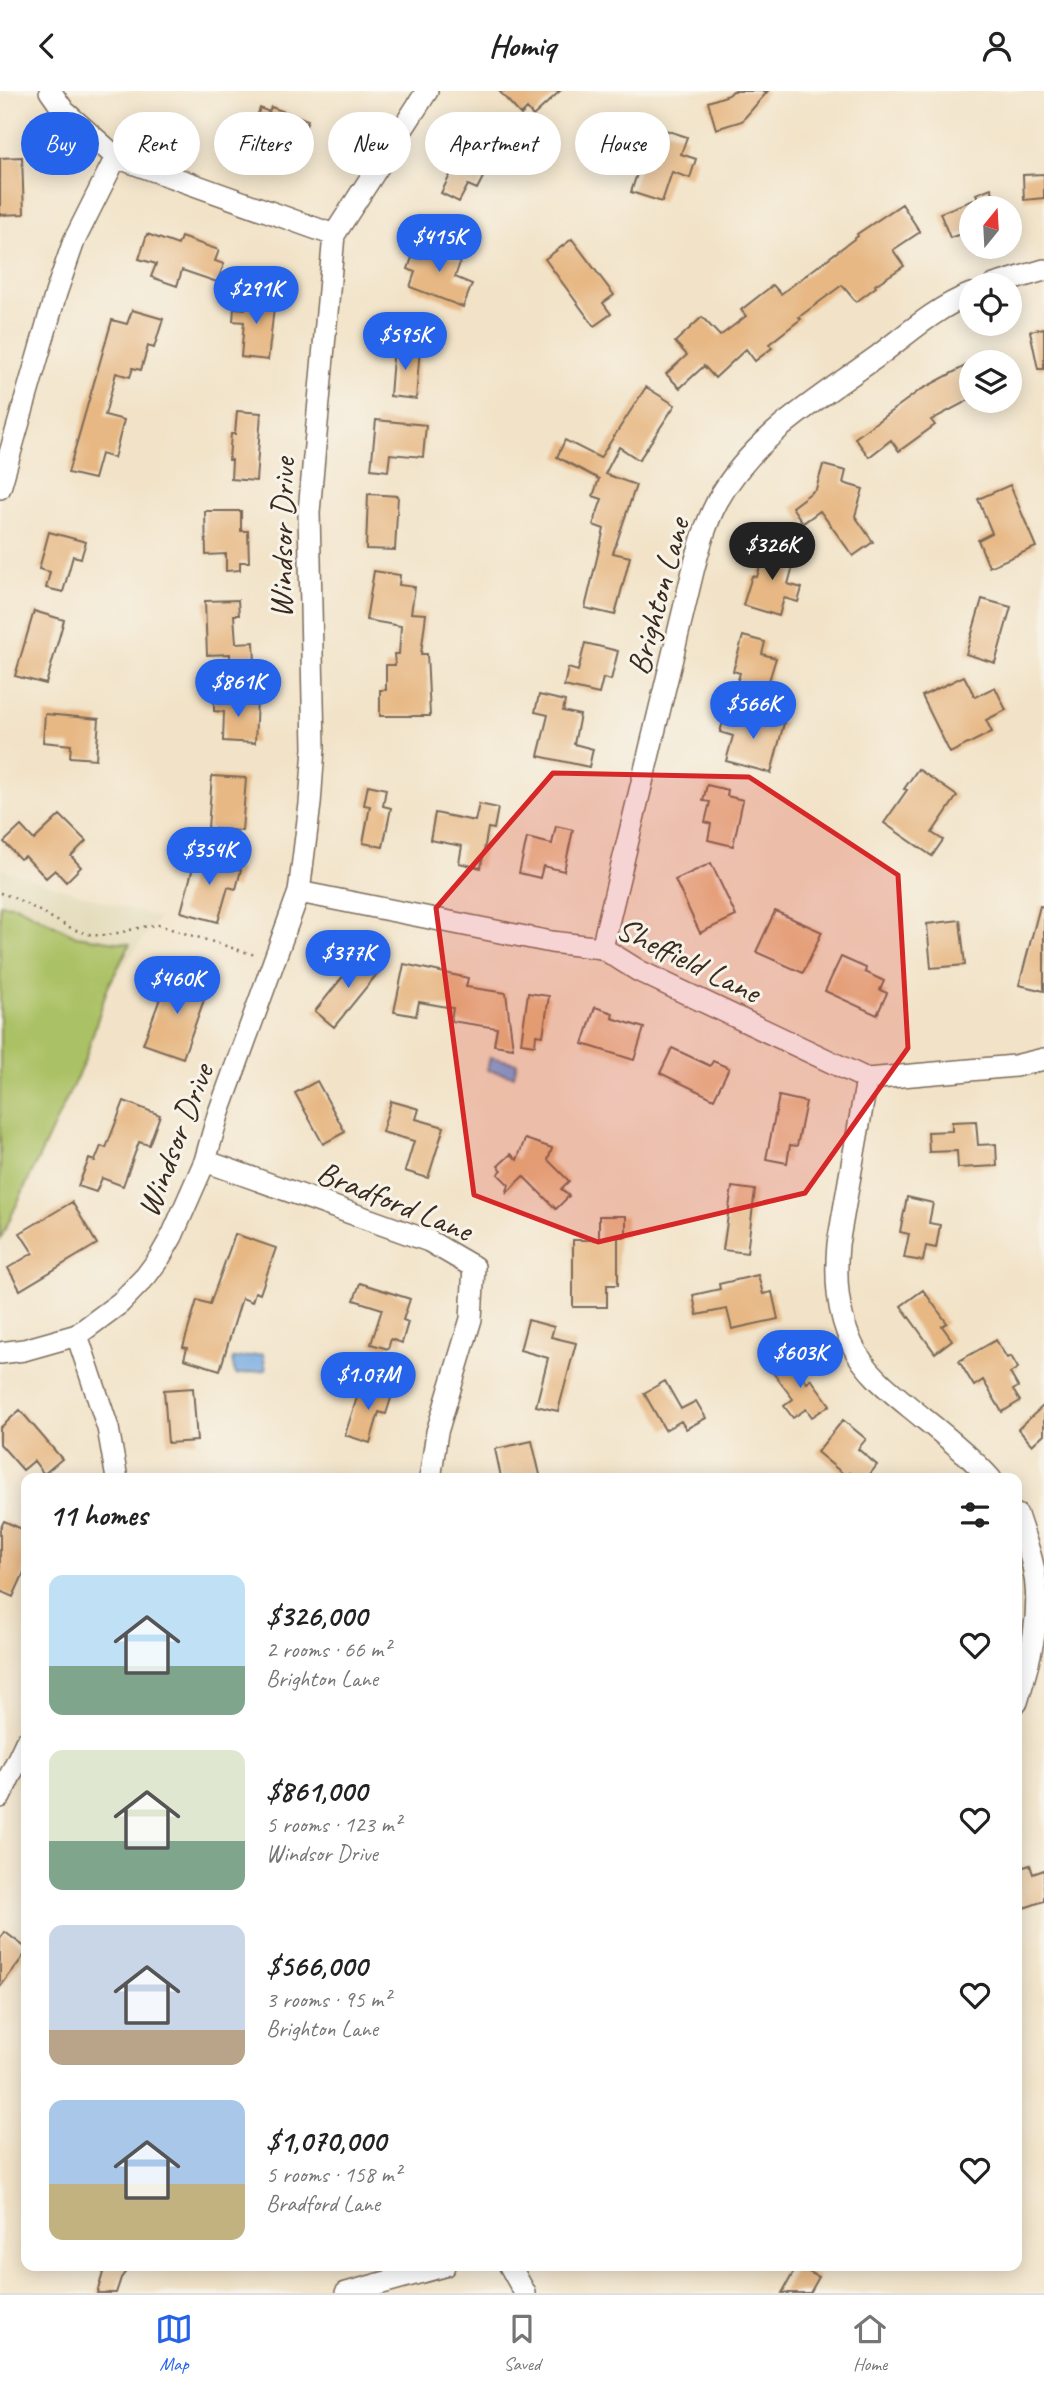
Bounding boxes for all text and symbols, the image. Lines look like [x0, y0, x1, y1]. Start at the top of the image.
text: Homiq [489, 25, 555, 66]
icon: back [28, 27, 66, 65]
icon: person [978, 27, 1016, 65]
chip: Buy [21, 112, 99, 175]
chip: Rent [113, 112, 200, 175]
chip: Filters [214, 112, 314, 175]
chip: New [328, 112, 411, 175]
chip: Apartment [425, 112, 561, 175]
chip: House [575, 112, 670, 175]
north arrow [959, 196, 1022, 259]
map controls [959, 196, 1022, 413]
pin: $415K [390, 215, 488, 274]
text: $415K [413, 222, 465, 251]
pin: $291K [207, 267, 305, 326]
button: locate [959, 273, 1022, 336]
text: $291K [230, 274, 282, 303]
pin: $595K [356, 313, 454, 372]
text: $595K [379, 320, 431, 349]
button: layers [959, 350, 1022, 413]
street label: Windsor Drive [260, 455, 304, 619]
street label: Brighton Lane [617, 511, 700, 679]
pin: $326K [723, 523, 821, 582]
text: $326K [745, 530, 799, 559]
pin: $861K [189, 659, 287, 719]
text: $861K [211, 667, 265, 696]
pin: $566K [704, 681, 802, 741]
text: $566K [726, 689, 780, 718]
pin: $354K [160, 827, 258, 887]
text: $354K [183, 835, 235, 864]
street label: Sheffield Lane [610, 907, 769, 1014]
pin: $377K [299, 930, 397, 990]
text: $377K [322, 938, 374, 967]
pin: $460K [128, 957, 226, 1016]
text: $460K [150, 964, 204, 993]
street label: Windsor Drive [127, 1056, 224, 1223]
street label: Bradford Lane [311, 1151, 480, 1252]
pin: $603K [751, 1331, 849, 1390]
text: $603K [773, 1338, 827, 1367]
pin: $1.07M [311, 1353, 425, 1412]
text: $1.07M [337, 1360, 399, 1389]
text: 11 homes [49, 1496, 147, 1534]
icon: filters [956, 1496, 994, 1534]
text: $326,000 [266, 1597, 367, 1635]
icon: home [105, 1603, 189, 1687]
icon: heart [956, 1626, 994, 1664]
text: 2 rooms · 66 m² [266, 1635, 390, 1664]
text: Brighton Lane [266, 1664, 378, 1693]
text: $861,000 [266, 1772, 367, 1810]
icon: home [105, 1778, 189, 1862]
icon: heart [956, 1801, 994, 1839]
text: 5 rooms · 123 m² [266, 1810, 401, 1839]
text: Windsor Drive [266, 1839, 378, 1868]
text: $566,000 [266, 1947, 367, 1985]
icon: home [105, 1953, 189, 2037]
icon: heart [956, 1976, 994, 2014]
text: 3 rooms · 95 m² [266, 1985, 390, 2014]
text: Brighton Lane [266, 2014, 378, 2043]
text: $1,070,000 [266, 2122, 386, 2160]
icon: home [105, 2128, 189, 2212]
icon: heart [956, 2151, 994, 2189]
text: 5 rooms · 158 m² [266, 2160, 401, 2189]
text: Bradford Lane [266, 2189, 380, 2218]
tab: Map [155, 2310, 193, 2376]
tab: Saved [503, 2310, 541, 2376]
tab: Home [851, 2310, 889, 2376]

